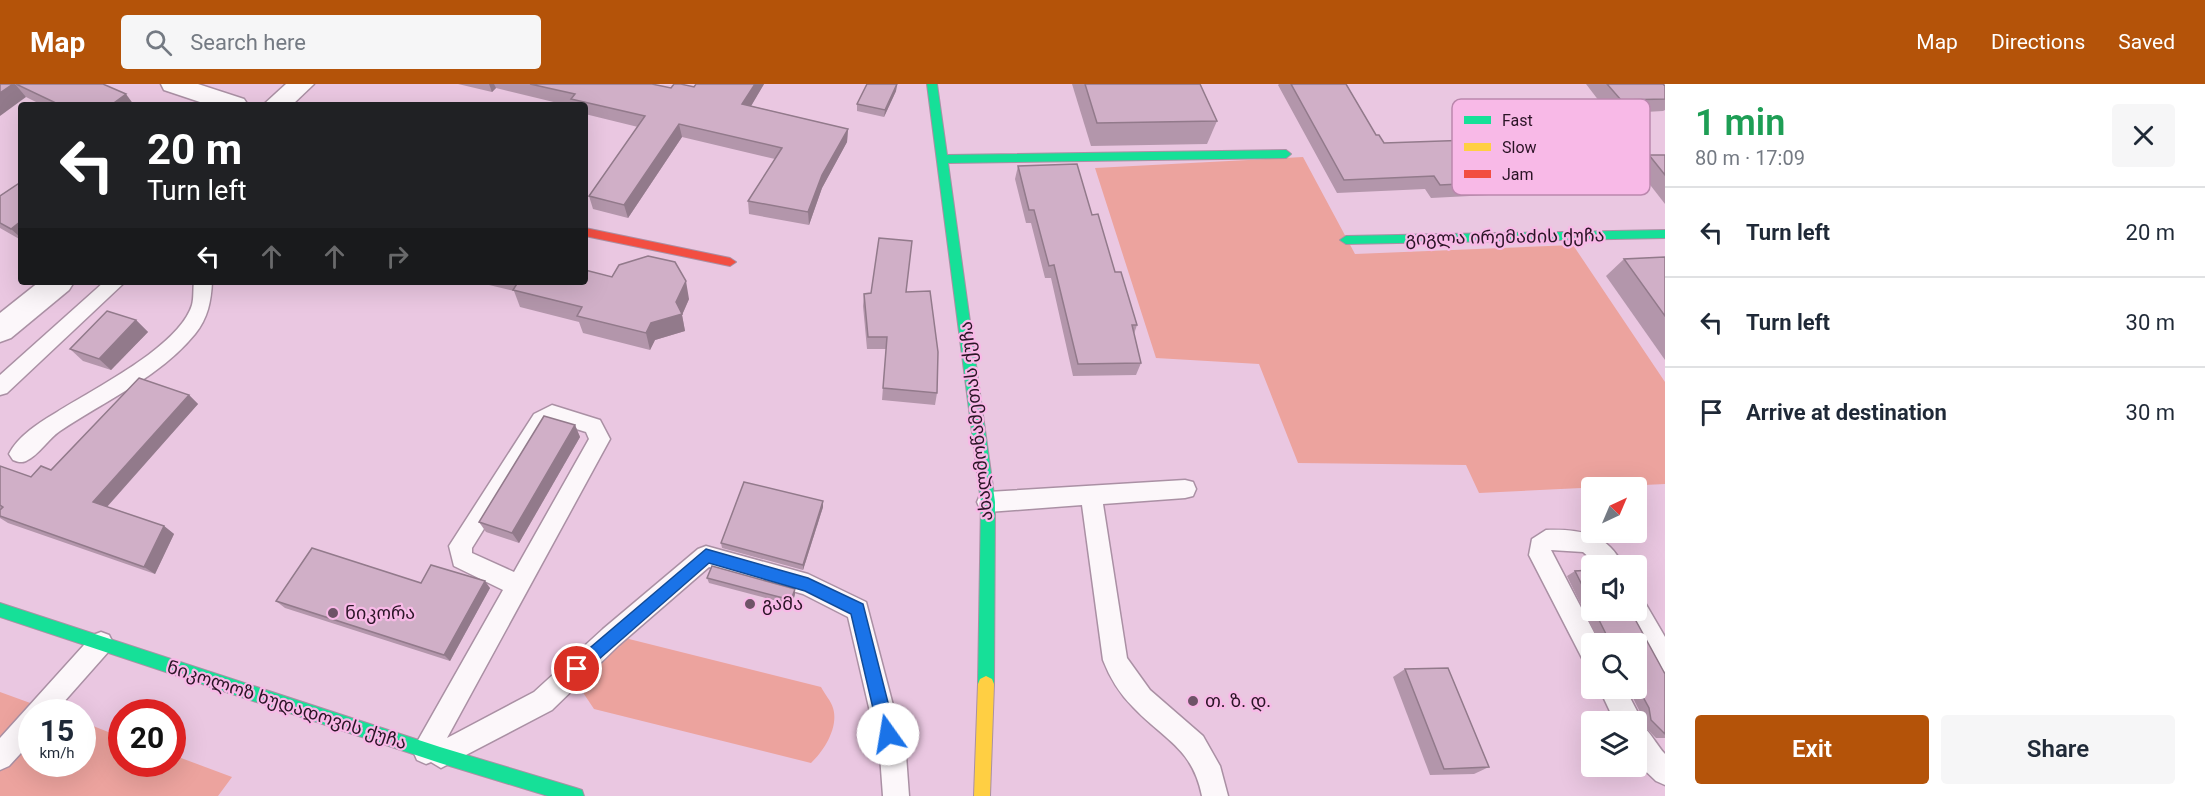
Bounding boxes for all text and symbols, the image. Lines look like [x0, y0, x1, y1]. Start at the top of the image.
search box [121, 15, 541, 69]
text: Map [30, 26, 85, 59]
icon: search [142, 26, 175, 59]
text: Search here [190, 30, 306, 55]
text: Map [1916, 30, 1958, 54]
text: Directions [1991, 30, 2085, 54]
text: Saved [2118, 30, 2175, 54]
legend [1452, 99, 1650, 195]
text: 1 min [1695, 102, 1785, 144]
button: close [2112, 104, 2175, 167]
text: Fast [1502, 111, 1533, 130]
text: 20 m [147, 125, 242, 174]
icon: left [48, 126, 126, 204]
text: Slow [1502, 138, 1537, 157]
text: 80 m · 17:09 [1695, 146, 1805, 170]
text: Jam [1502, 165, 1534, 184]
text: Turn left [147, 175, 247, 207]
icon: left [1695, 216, 1728, 249]
text: Turn left [1746, 220, 1830, 245]
text: 20 m [2126, 220, 2175, 245]
street label: გიგლა ირემაძის ქუჩა [1405, 224, 1605, 250]
icon: left [192, 240, 225, 273]
icon: ahead [255, 240, 288, 273]
icon: ahead [318, 240, 351, 273]
icon: right [381, 240, 414, 273]
icon: left [1695, 306, 1728, 339]
text: Turn left [1746, 310, 1830, 335]
text: 30 m [2126, 310, 2175, 335]
street label: ახალმოწამეთას ქუჩა [955, 320, 997, 522]
icon: arrive [1695, 396, 1728, 429]
text: Arrive at destination [1746, 400, 1947, 425]
text: 30 m [2126, 400, 2175, 425]
north arrow [1581, 477, 1647, 543]
map controls [1581, 477, 1647, 777]
button: sound [1581, 555, 1647, 621]
place label: გამა [762, 593, 803, 615]
marker: გამა [743, 597, 757, 611]
place label: ნიკორა [345, 602, 415, 624]
marker: ნიკორა [326, 606, 340, 620]
button: search [1581, 633, 1647, 699]
pin [551, 643, 602, 694]
icon: arrive [560, 652, 593, 685]
street label: ნიკოლოზ ხუდადოვის ქუჩა [164, 656, 410, 754]
place label: თ. ზ. დ. [1205, 690, 1271, 712]
marker: თ. ზ. დ. [1186, 694, 1200, 708]
speed limit sign: 20 [108, 699, 186, 777]
position arrow [856, 702, 920, 766]
button: layers [1581, 711, 1647, 777]
text: 15 [40, 713, 74, 748]
button: Exit [1695, 715, 1929, 784]
button: Share [1941, 715, 2175, 784]
text: km/h [39, 744, 75, 762]

